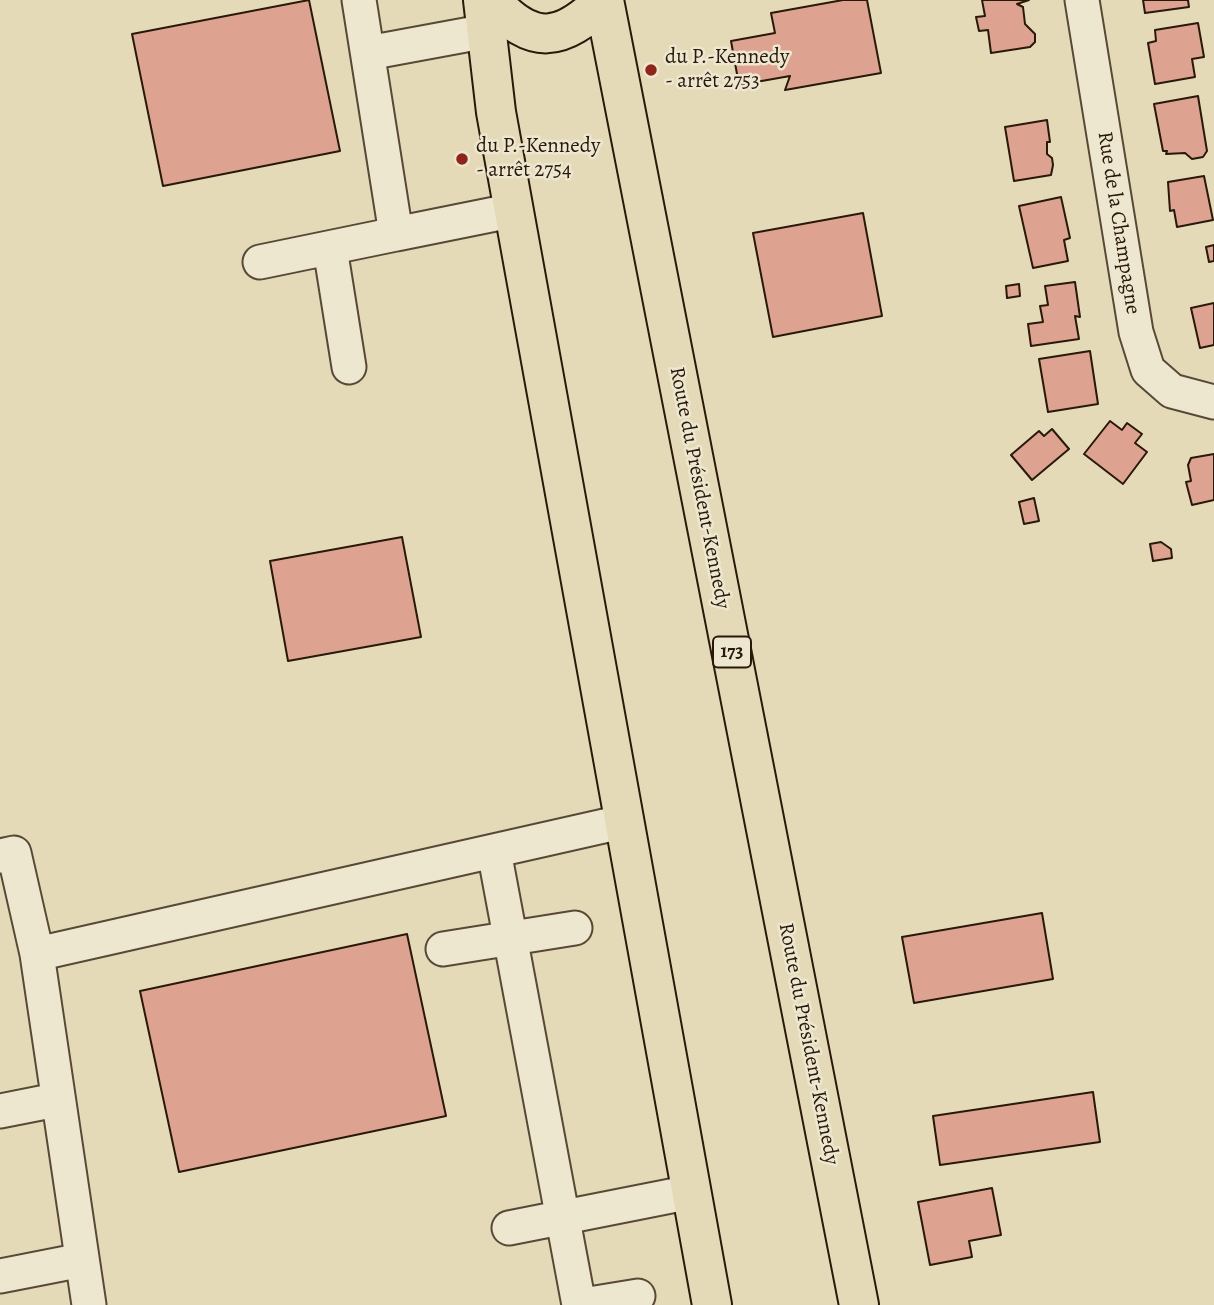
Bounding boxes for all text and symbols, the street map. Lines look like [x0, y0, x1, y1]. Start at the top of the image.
place label: du P.-Kennedy - arrêt 2753 [665, 45, 789, 95]
marker: du P.-Kennedy - arrêt 2753 [643, 62, 659, 78]
street label: Rue de la Champagne [1091, 130, 1145, 316]
place label: du P.-Kennedy - arrêt 2754 [476, 134, 600, 184]
marker: du P.-Kennedy - arrêt 2754 [454, 151, 470, 167]
street label: Route du Président-Kennedy [663, 365, 735, 611]
road number: 173 [713, 636, 751, 667]
street label: Route du Président-Kennedy [772, 921, 844, 1167]

